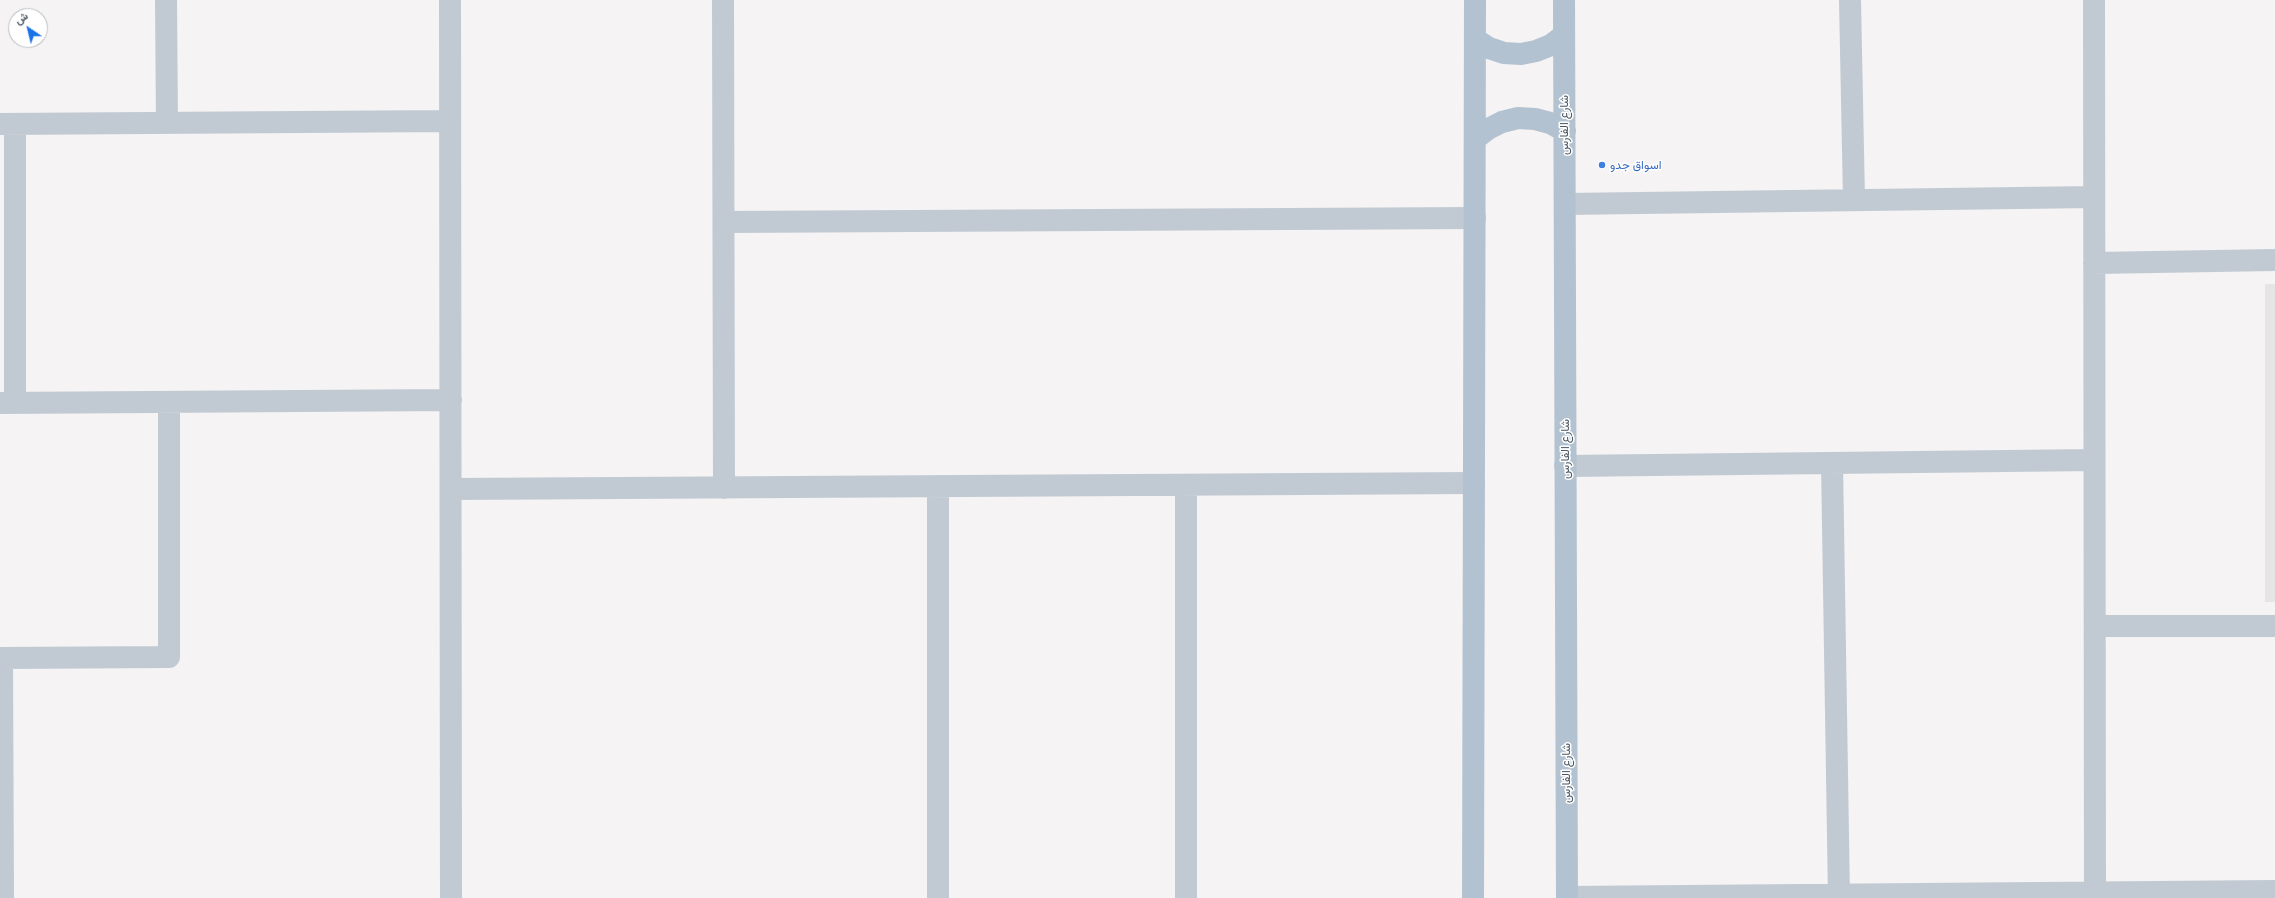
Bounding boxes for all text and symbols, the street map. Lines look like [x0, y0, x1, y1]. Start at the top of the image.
north arrow [8, 8, 48, 48]
text: ش [12, 9, 31, 28]
street label: شارع الفارس [1557, 95, 1571, 155]
place label: اسواق جدو [1610, 158, 1661, 172]
marker: اسواق جدو [1597, 160, 1607, 170]
street label: شارع الفارس [1558, 419, 1572, 479]
street label: شارع الفارس [1559, 743, 1573, 803]

